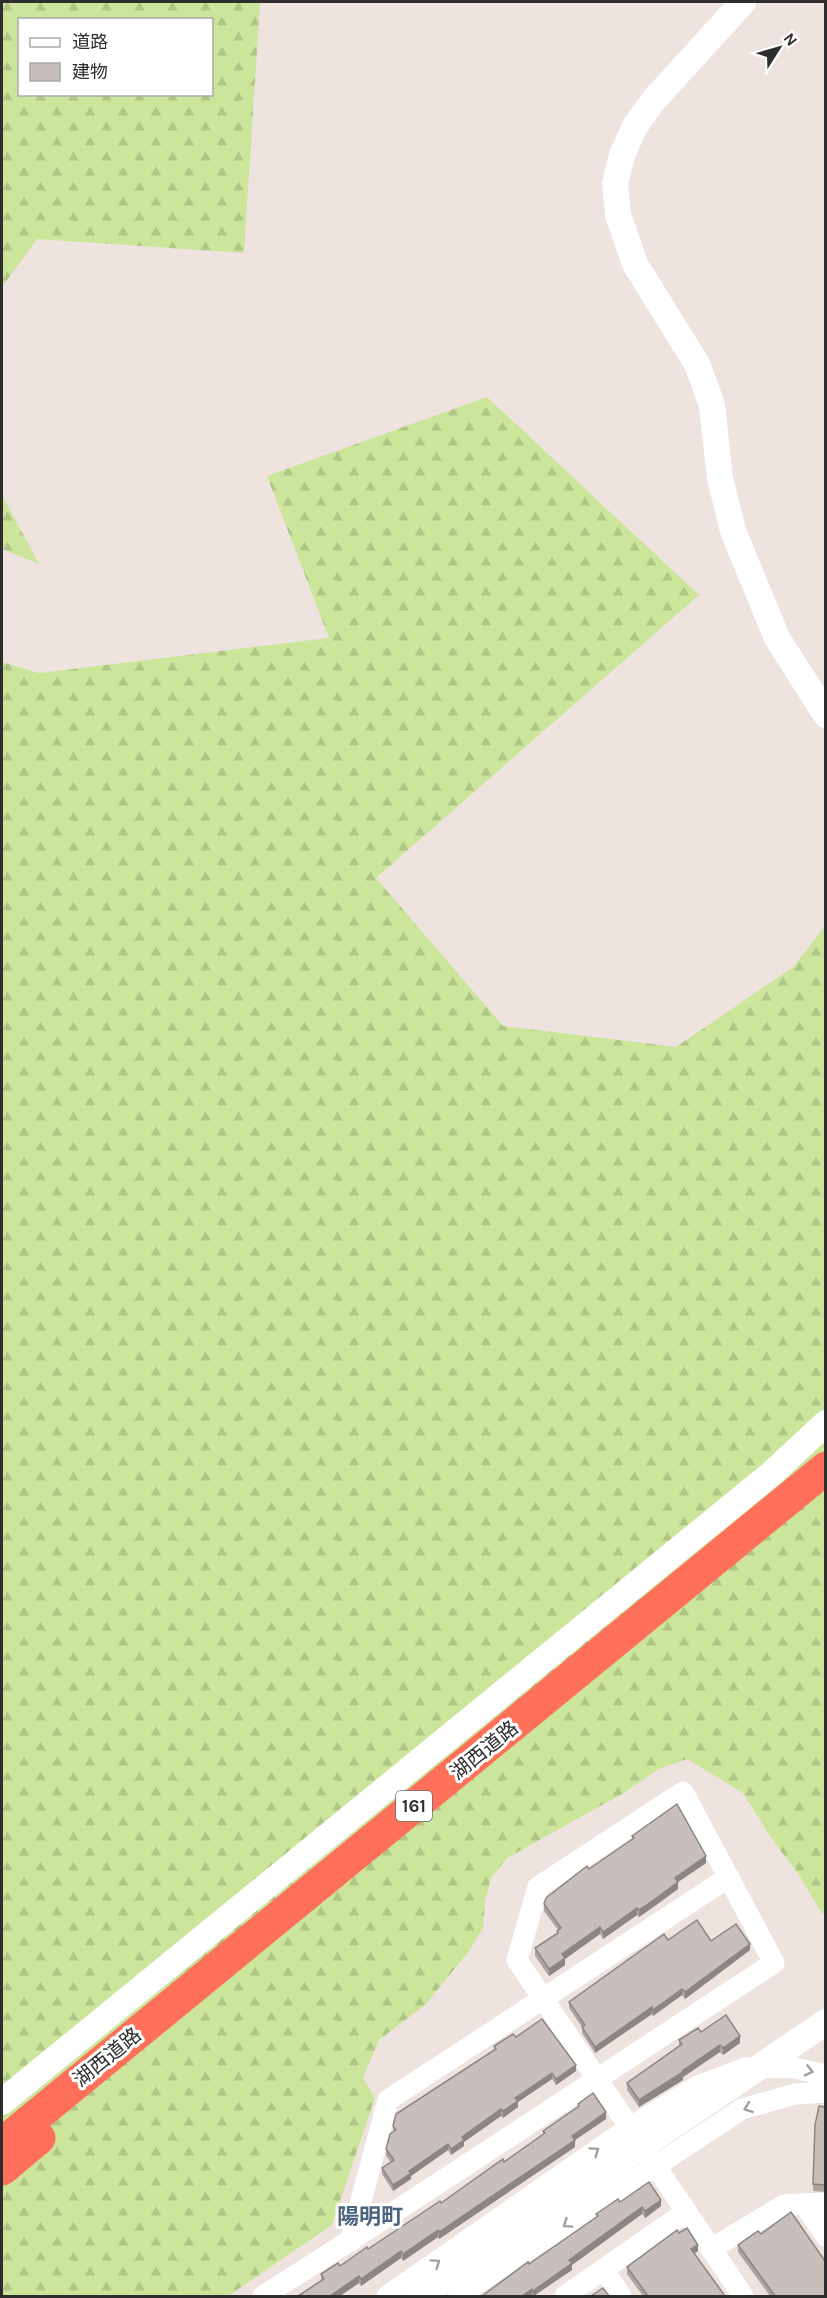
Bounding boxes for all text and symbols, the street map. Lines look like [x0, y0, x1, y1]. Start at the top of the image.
legend [18, 18, 213, 96]
north arrow [749, 18, 809, 78]
text: N [780, 29, 802, 50]
text: 道路 [72, 31, 108, 53]
text: 建物 [72, 61, 108, 83]
street label: 湖西道路 [446, 1716, 523, 1784]
road number: 161 [396, 1791, 432, 1821]
street label: 湖西道路 [69, 2023, 146, 2091]
one-way arrow [804, 2064, 814, 2077]
one-way arrow [743, 2101, 754, 2113]
one-way arrow [589, 2148, 600, 2159]
district label: 陽明町 [337, 2204, 403, 2230]
one-way arrow [562, 2217, 573, 2228]
one-way arrow [429, 2259, 440, 2270]

